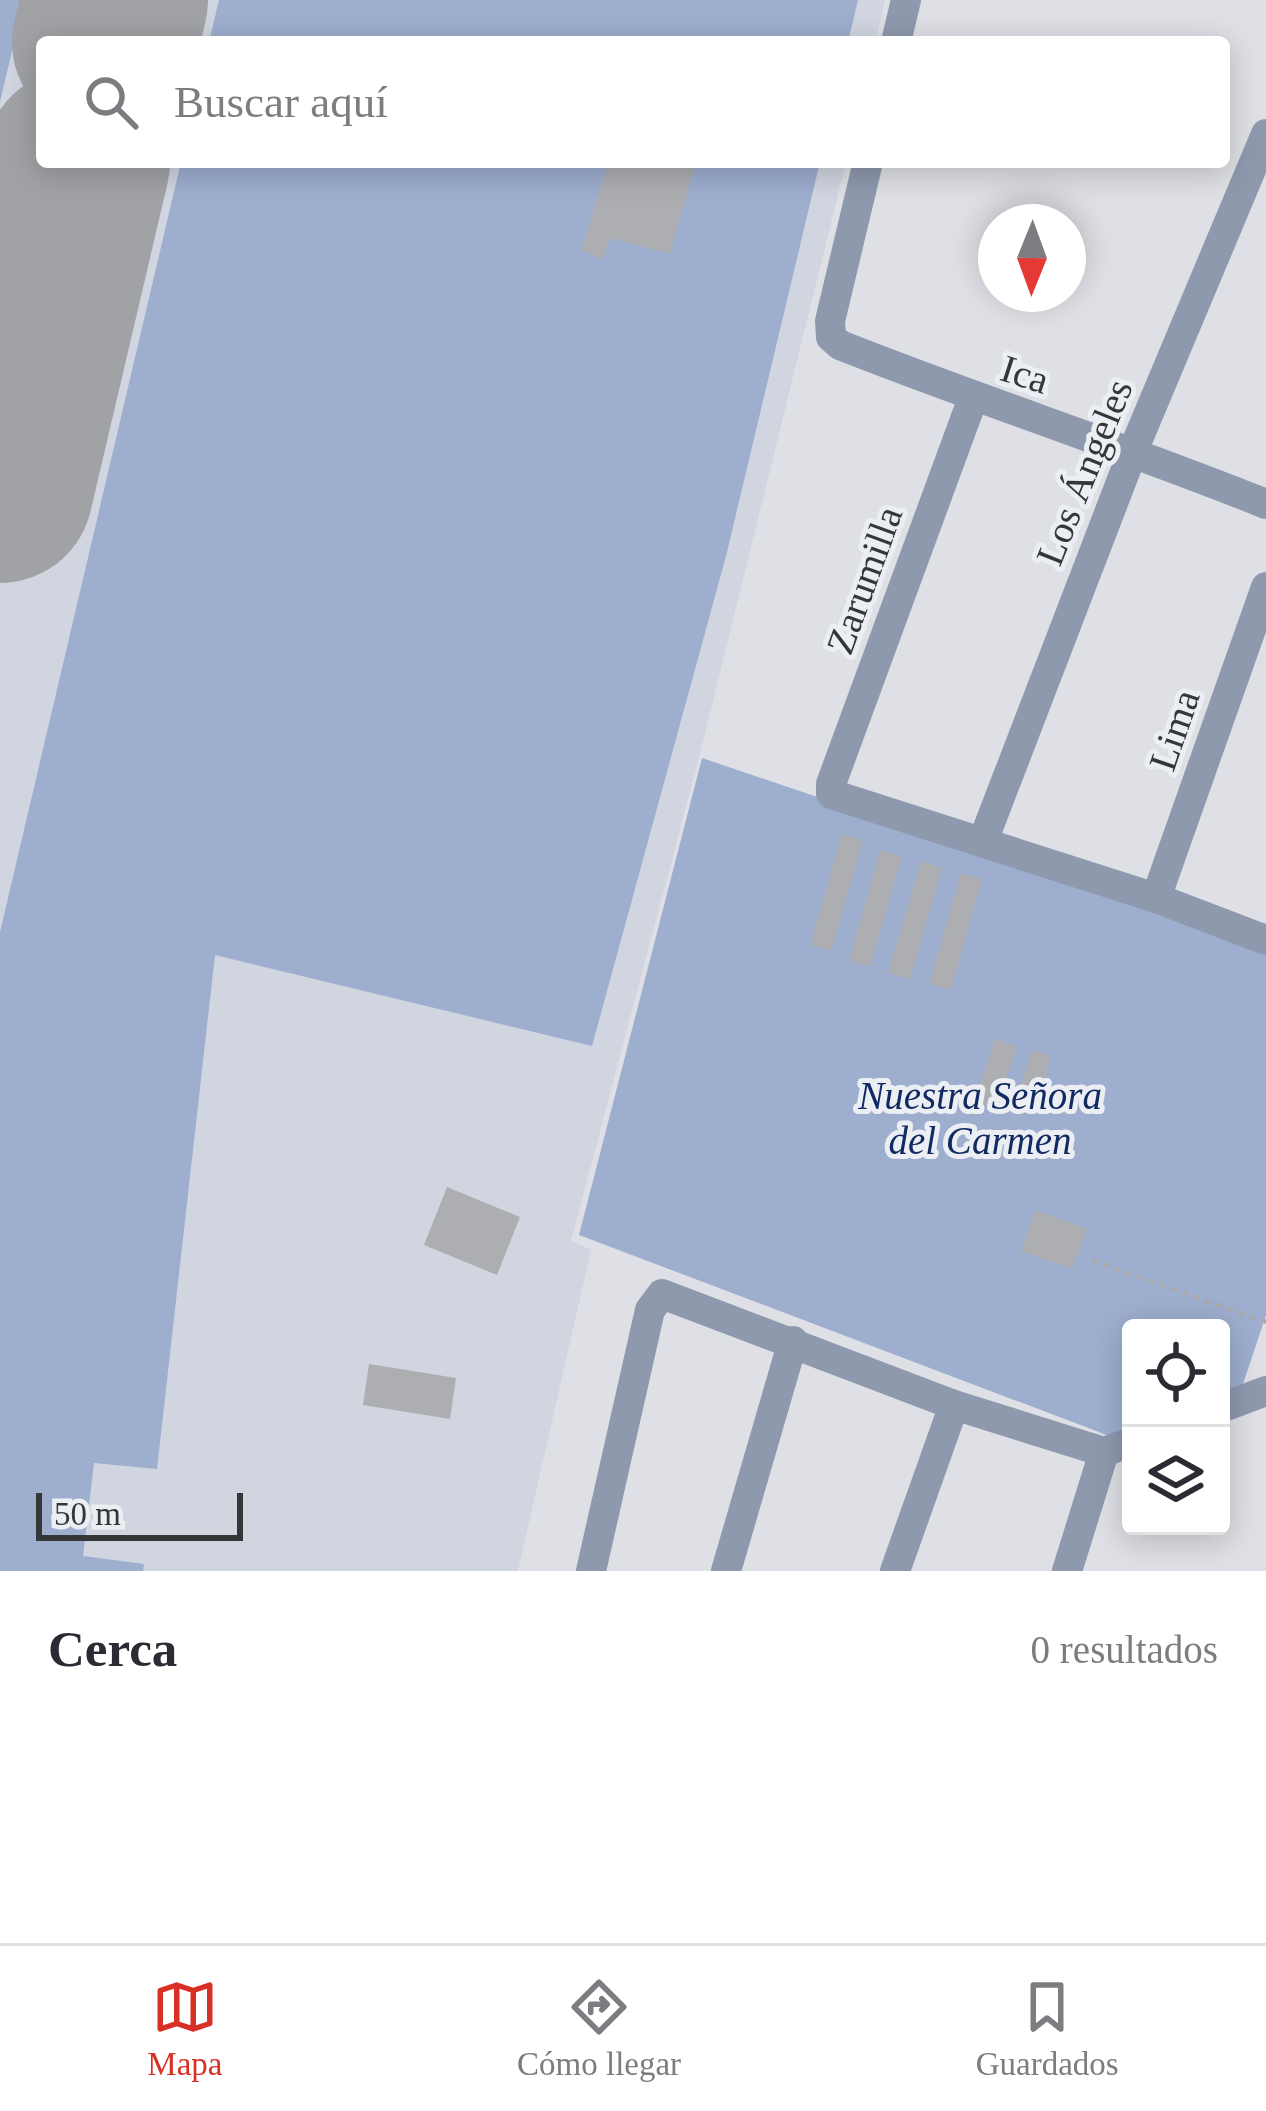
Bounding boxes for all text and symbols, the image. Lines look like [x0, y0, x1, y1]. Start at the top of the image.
search box [36, 36, 1230, 168]
icon: search [78, 69, 144, 135]
text: Buscar aquí [174, 77, 388, 127]
north arrow [978, 204, 1086, 312]
street label: Ica [996, 346, 1054, 402]
street label: Los Ángeles [1027, 373, 1142, 571]
street label: Zarumilla [817, 500, 911, 660]
street label: Lima [1140, 684, 1208, 776]
park label: Nuestra Señora del Carmen [857, 1074, 1102, 1162]
map controls [1122, 1319, 1230, 1535]
button: locate [1122, 1319, 1230, 1427]
button: layers [1122, 1427, 1230, 1535]
scale bar [36, 1487, 243, 1540]
text: 50 m [54, 1496, 121, 1532]
text: Cerca [48, 1621, 177, 1677]
text: 0 resultados [1031, 1628, 1218, 1671]
tab: Mapa [147, 1974, 222, 2083]
tab: Cómo llegar [517, 1974, 681, 2083]
tab: Guardados [976, 1974, 1119, 2083]

